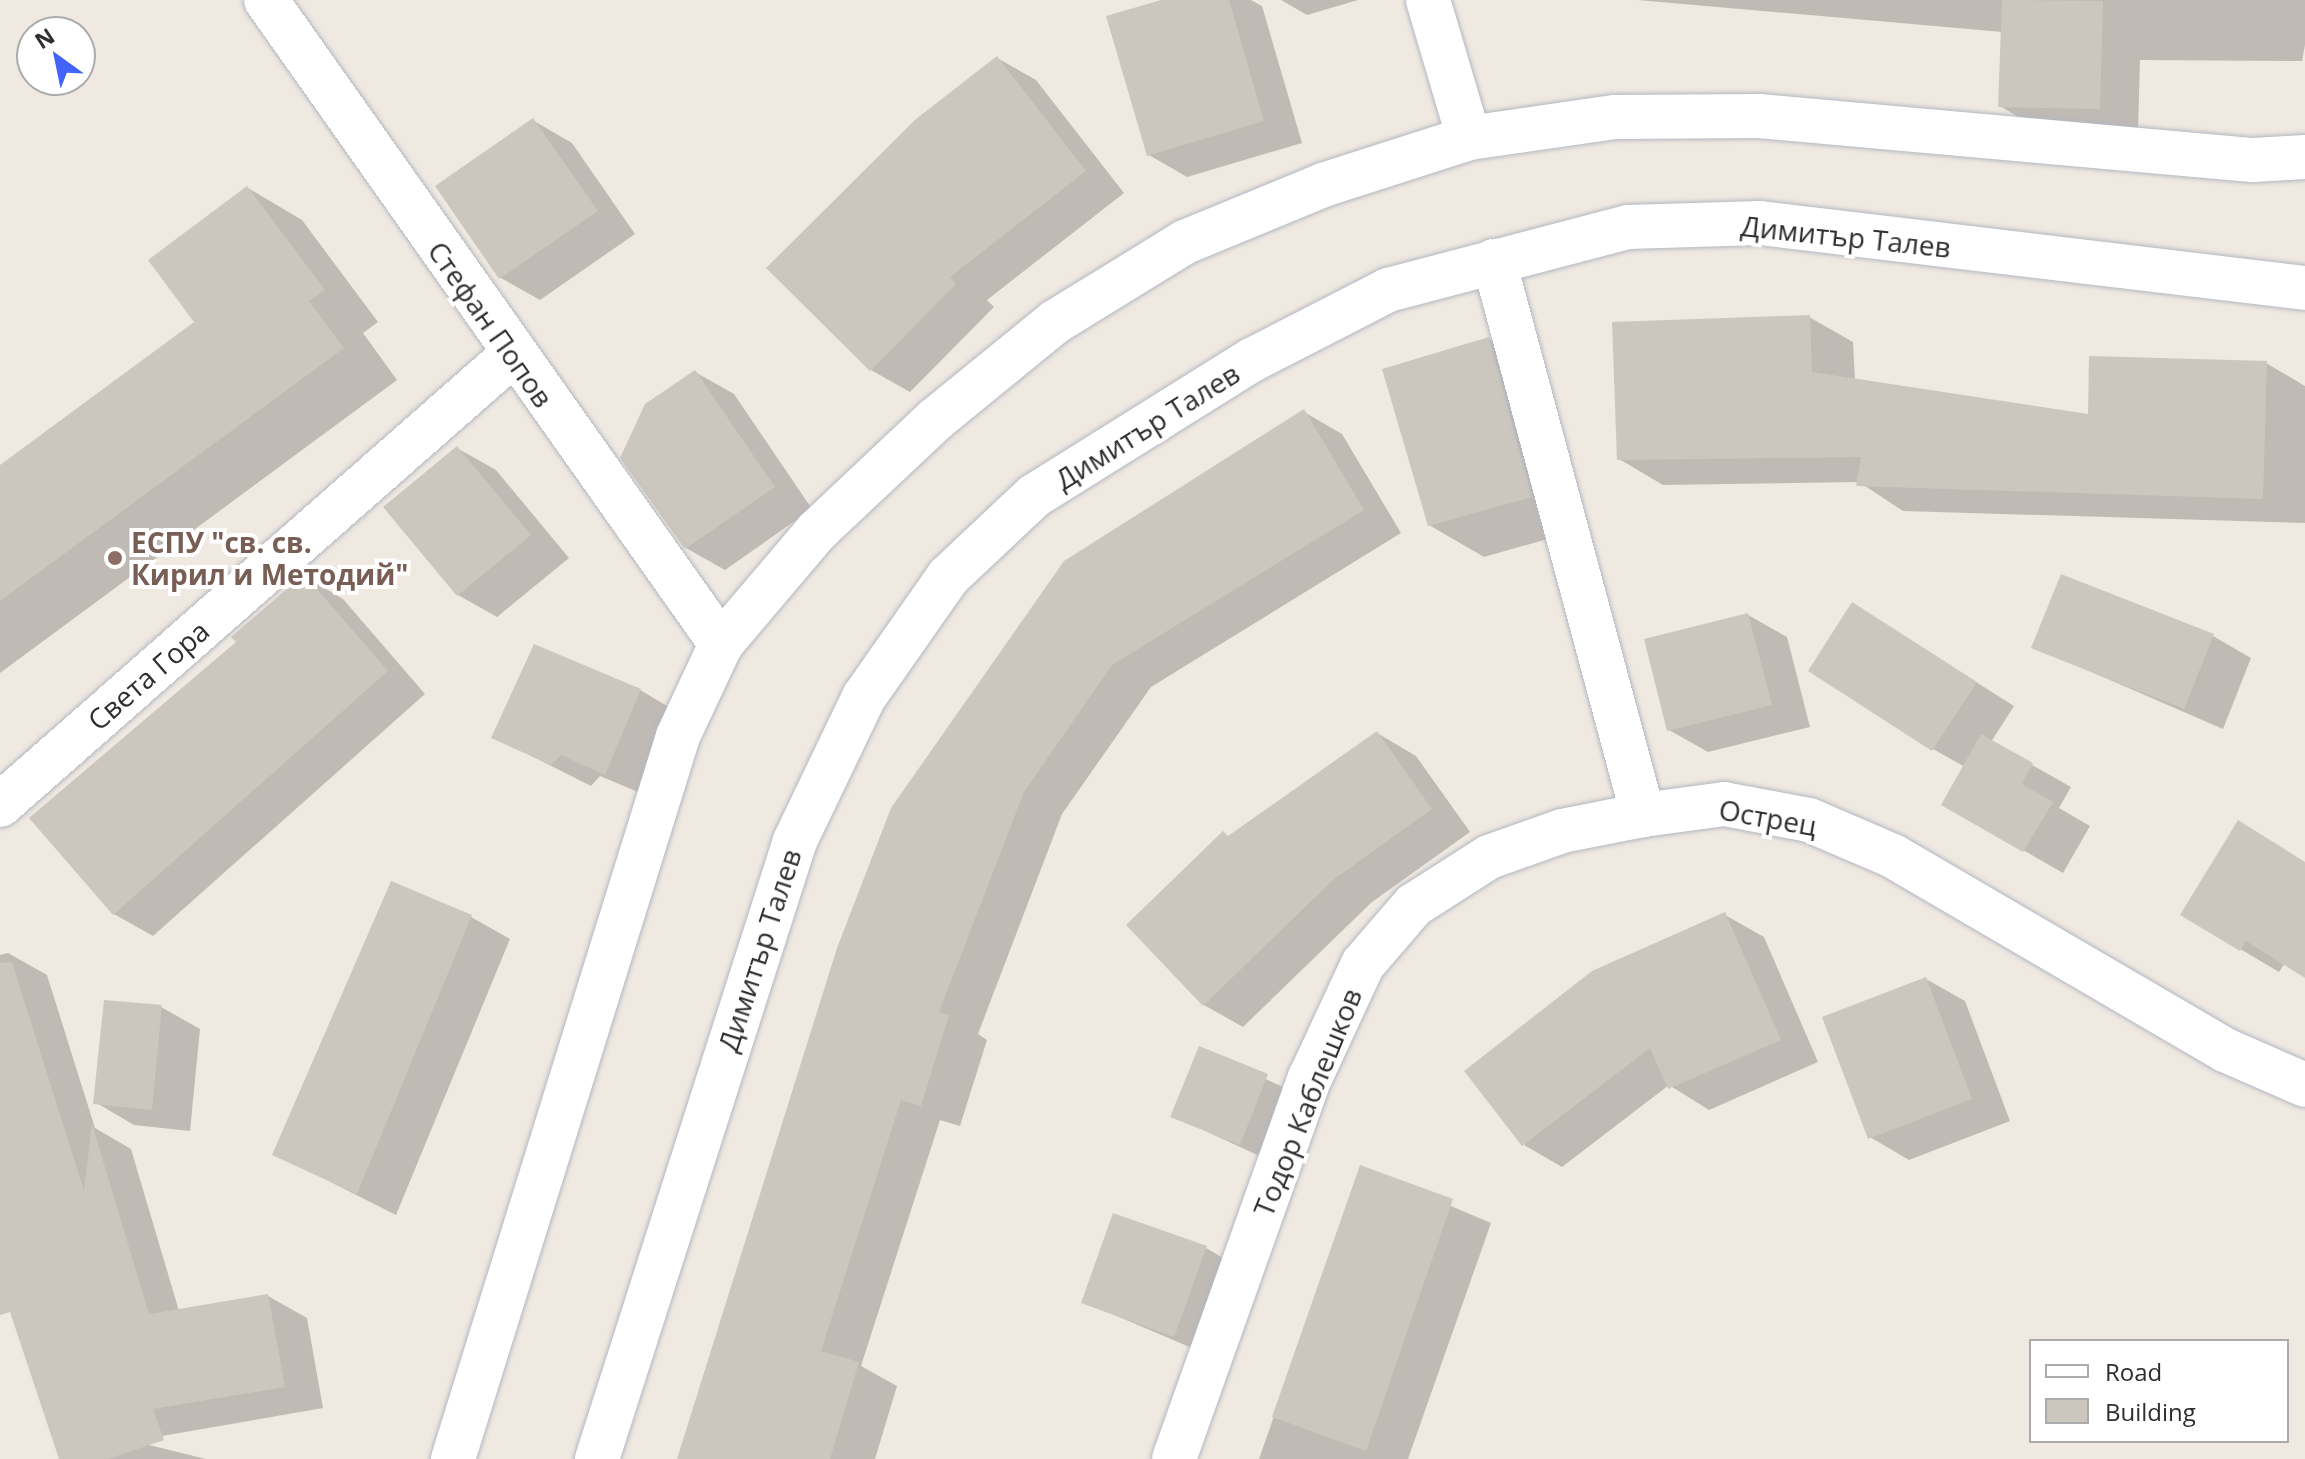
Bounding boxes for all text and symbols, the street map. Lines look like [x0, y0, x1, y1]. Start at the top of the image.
north arrow [16, 16, 96, 96]
text: N [28, 20, 60, 55]
street label: Димитър Талев [1739, 208, 1953, 264]
street label: Стефан Попов [421, 235, 561, 413]
street label: Димитър Талев [1049, 356, 1245, 496]
place label: ЕСПУ "св. св. Кирил и Методий" [131, 525, 409, 591]
marker: ЕСПУ "св. св. Кирил и Методий" [106, 549, 124, 567]
street label: Света Гора [81, 613, 215, 737]
street label: Острец [1716, 792, 1820, 842]
street label: Димитър Талев [710, 845, 808, 1055]
street label: Тодор Каблешков [1246, 983, 1368, 1221]
legend [2029, 1339, 2289, 1443]
text: Road [2105, 1355, 2162, 1388]
text: Building [2105, 1395, 2196, 1428]

